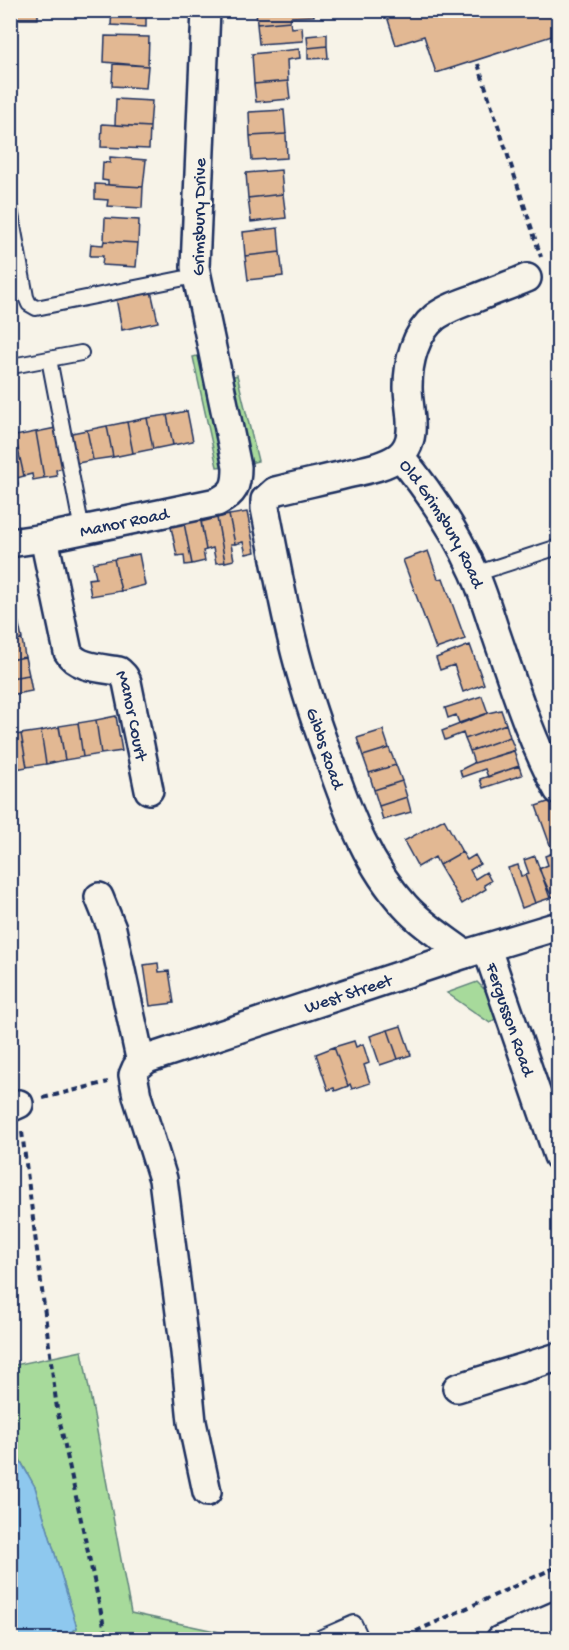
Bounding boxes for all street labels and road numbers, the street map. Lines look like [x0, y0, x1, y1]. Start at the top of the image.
street label: Grimsbury Drive [189, 157, 212, 276]
street label: Old Grimsbury Road [394, 456, 488, 593]
street label: Manor Road [78, 504, 172, 543]
street label: Manor Court [110, 667, 151, 764]
street label: Gibbs Road [300, 705, 348, 794]
street label: Fergusson Road [479, 959, 538, 1081]
street label: West Street [302, 970, 397, 1019]

